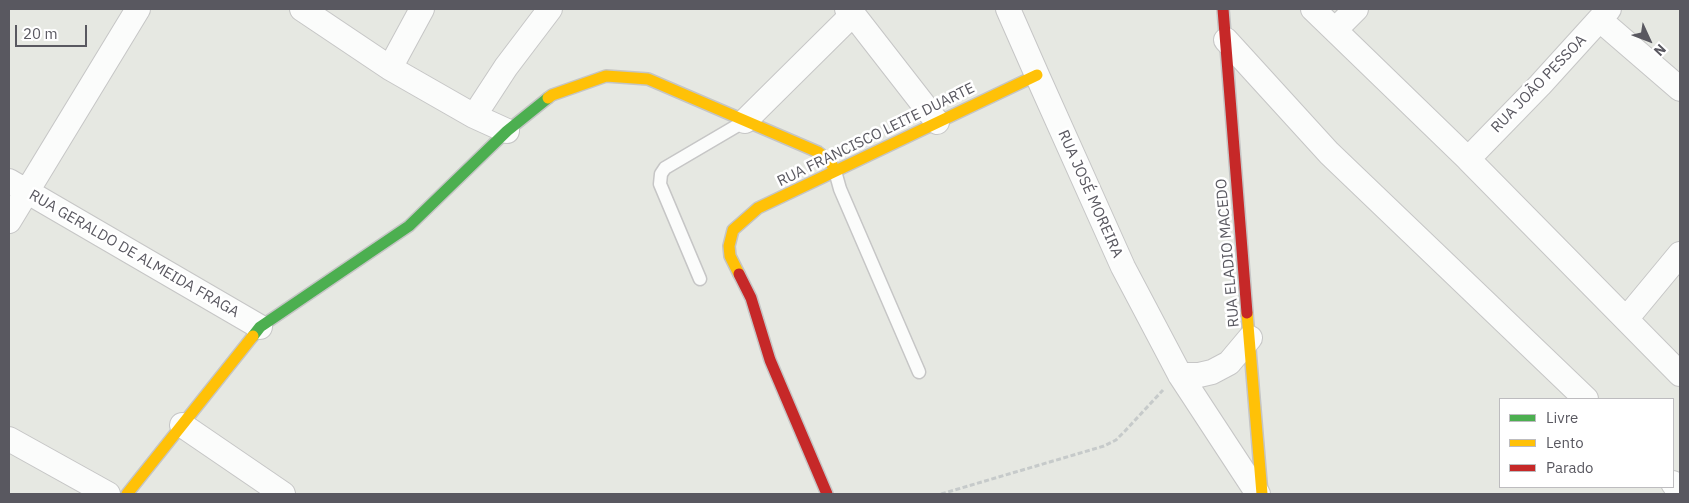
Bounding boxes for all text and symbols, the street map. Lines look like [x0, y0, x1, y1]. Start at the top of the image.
scale bar [18, 15, 90, 47]
north arrow [1624, 15, 1674, 65]
text: 20 m [23, 24, 58, 43]
street label: RUA JOÃO PESSOA [1488, 31, 1590, 137]
text: N [1650, 40, 1670, 60]
street label: RUA FRANCISCO LEITE DUARTE [774, 79, 978, 191]
street label: RUA JOSÉ MOREIRA [1054, 127, 1126, 261]
street label: RUA ELADIO MACEDO [1213, 178, 1243, 328]
street label: RUA GERALDO DE ALMEIDA FRAGA [26, 186, 242, 322]
legend [1499, 398, 1674, 488]
text: Livre [1546, 408, 1578, 427]
text: Lento [1546, 433, 1584, 452]
text: Parado [1546, 458, 1594, 477]

